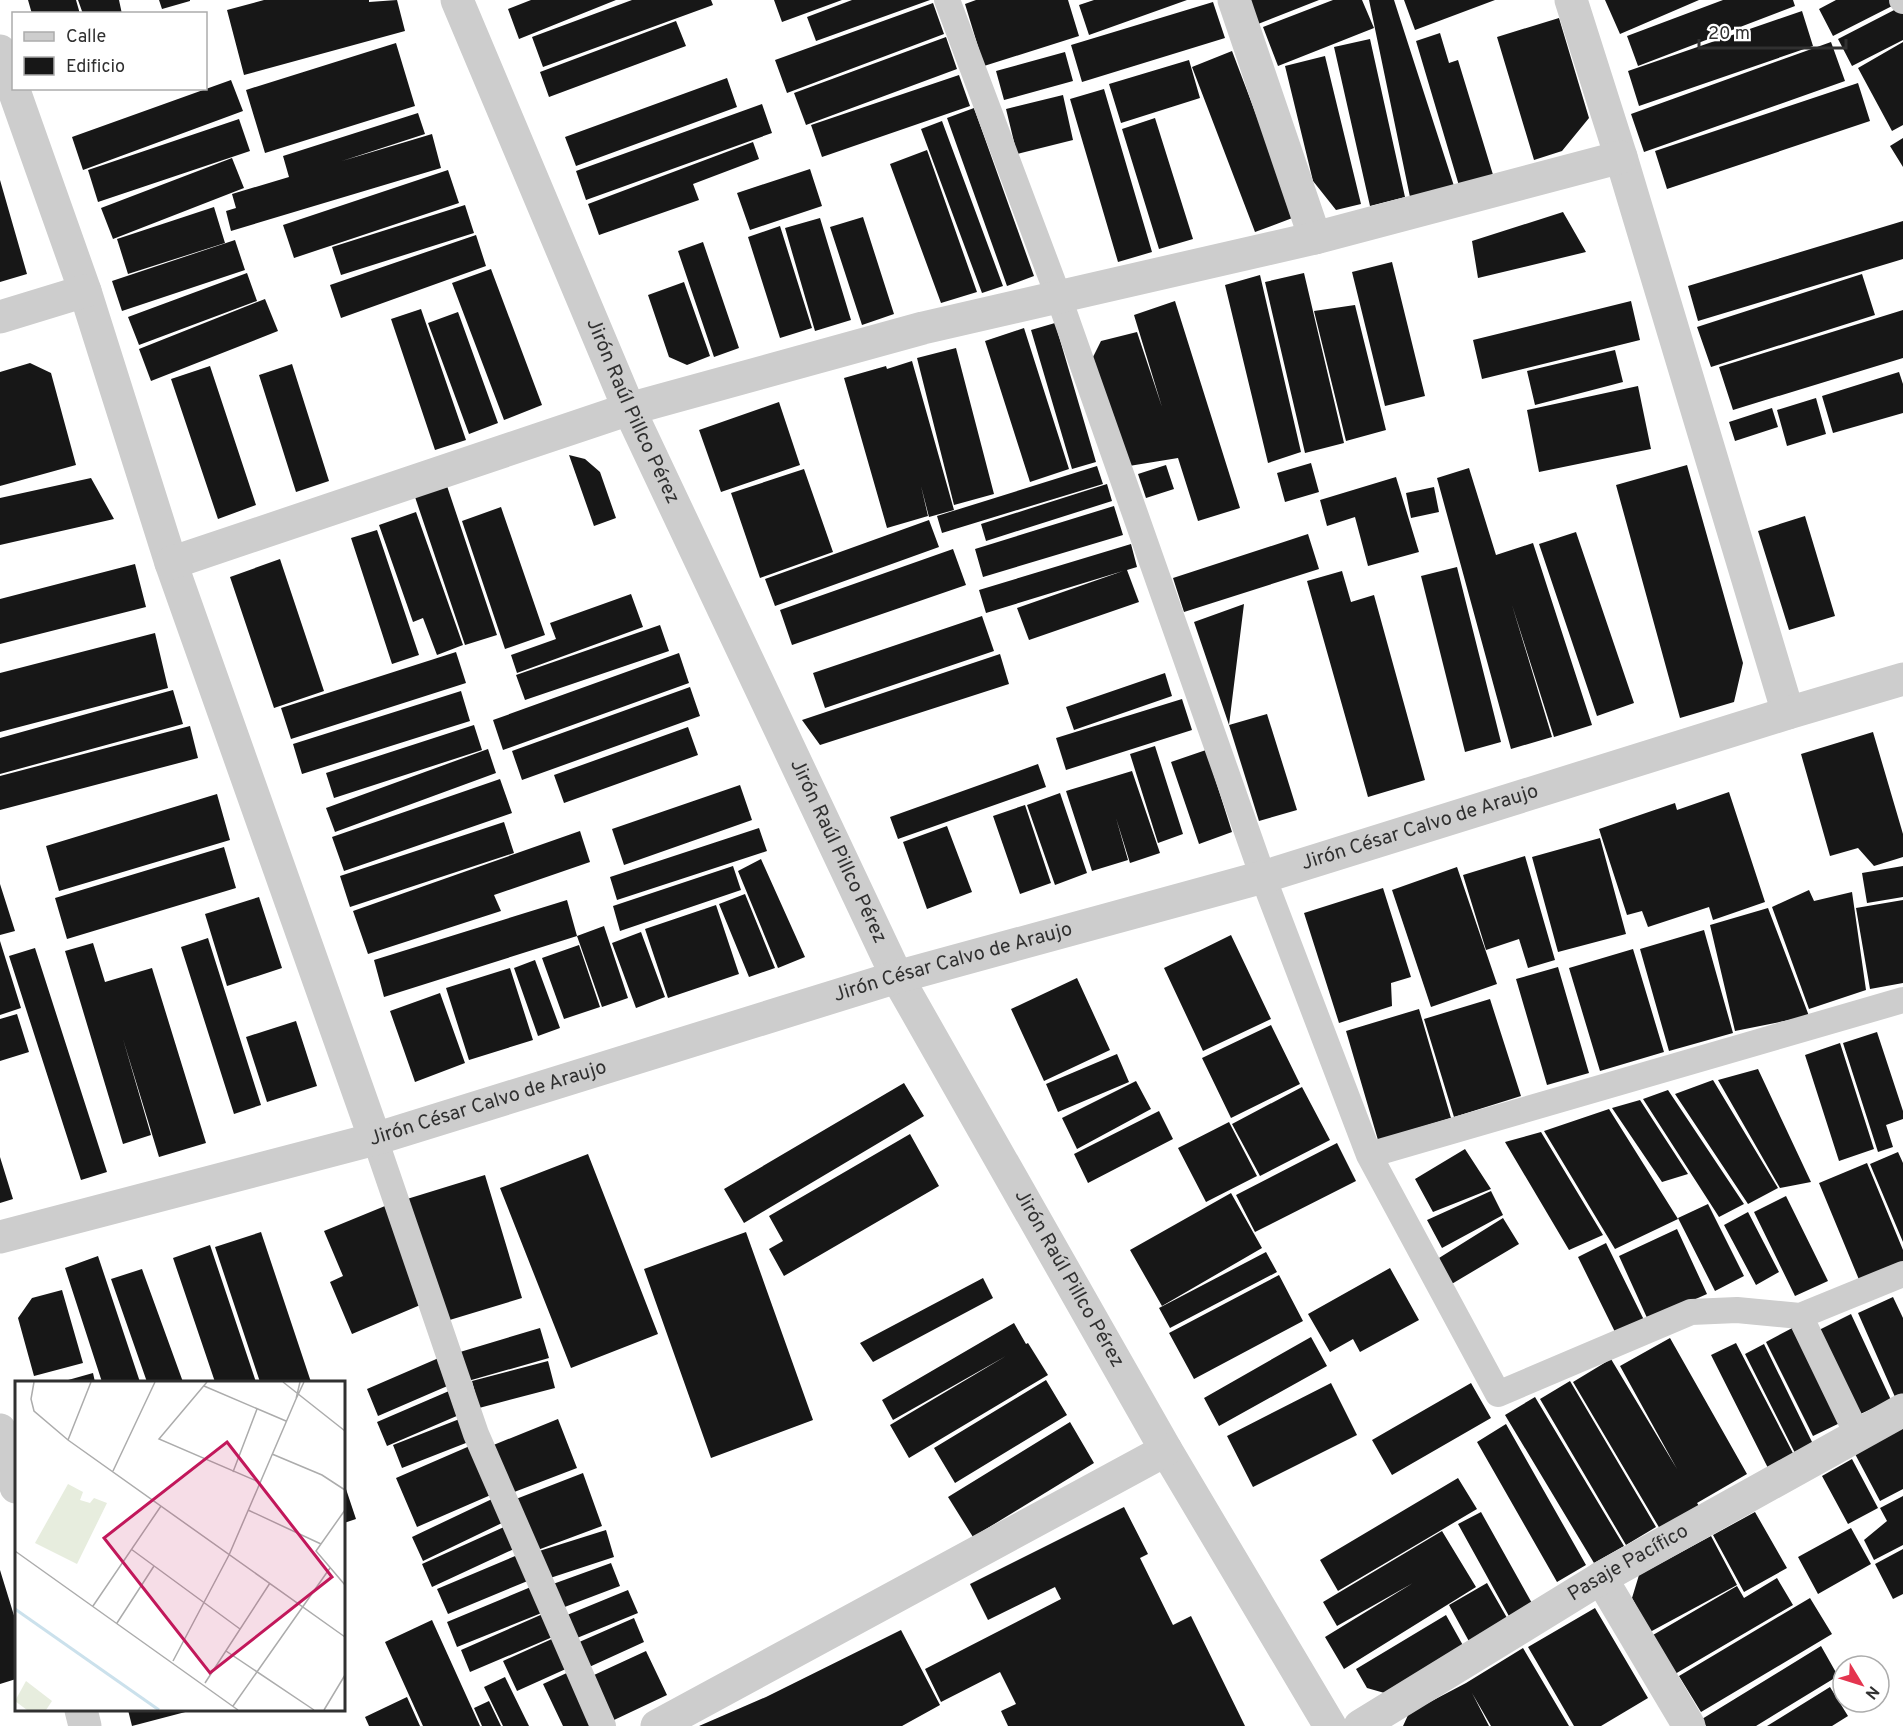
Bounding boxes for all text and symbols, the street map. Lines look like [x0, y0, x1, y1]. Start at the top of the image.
legend [12, 12, 207, 90]
scale bar [1699, 12, 1846, 50]
text: 20 m [1708, 23, 1750, 46]
text: Calle [66, 26, 106, 49]
text: Edificio [66, 56, 125, 79]
street label: Jirón Raúl Pillco Pérez [579, 314, 685, 508]
street label: Jirón Raúl Pillco Pérez [783, 755, 892, 948]
street label: Jirón César Calvo de Araujo [1298, 779, 1542, 877]
street label: Jirón César Calvo de Araujo [830, 917, 1075, 1009]
street label: Jirón César Calvo de Araujo [366, 1055, 610, 1153]
street label: Jirón Raúl Pillco Pérez [1008, 1185, 1130, 1373]
inset map [15, 1381, 345, 1711]
street label: Pasaje Pacífico [1563, 1519, 1693, 1608]
north arrow [1831, 1654, 1891, 1714]
text: N [1860, 1681, 1883, 1703]

